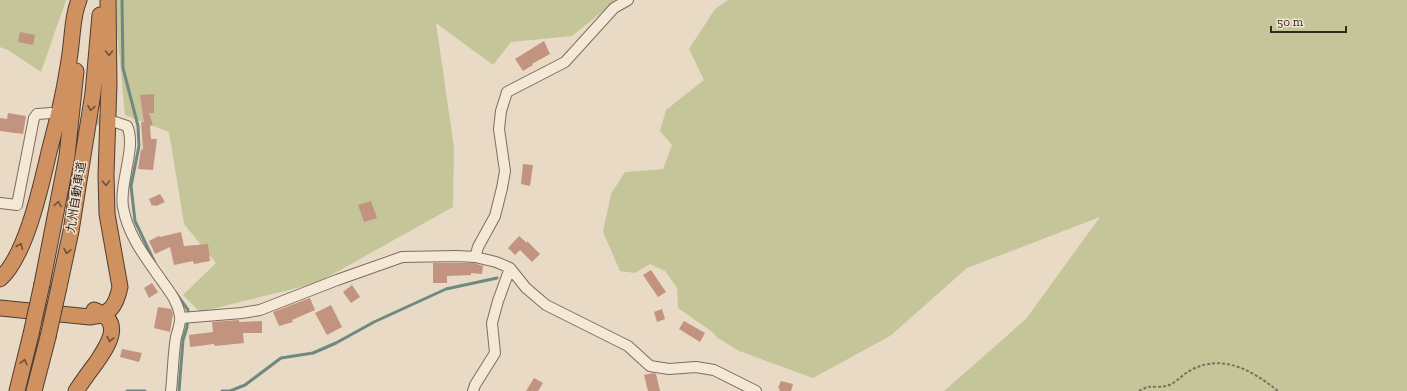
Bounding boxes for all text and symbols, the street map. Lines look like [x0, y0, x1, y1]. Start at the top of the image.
scale bar [1271, 8, 1346, 34]
text: 50 m [1277, 15, 1304, 29]
one-way arrow [105, 50, 113, 56]
one-way arrow [87, 105, 95, 112]
street label: 九州自動車道 [63, 160, 89, 234]
one-way arrow [102, 180, 110, 186]
one-way arrow [53, 201, 62, 207]
one-way arrow [16, 243, 24, 250]
one-way arrow [63, 247, 72, 254]
one-way arrow [106, 335, 114, 342]
one-way arrow [20, 359, 28, 366]

